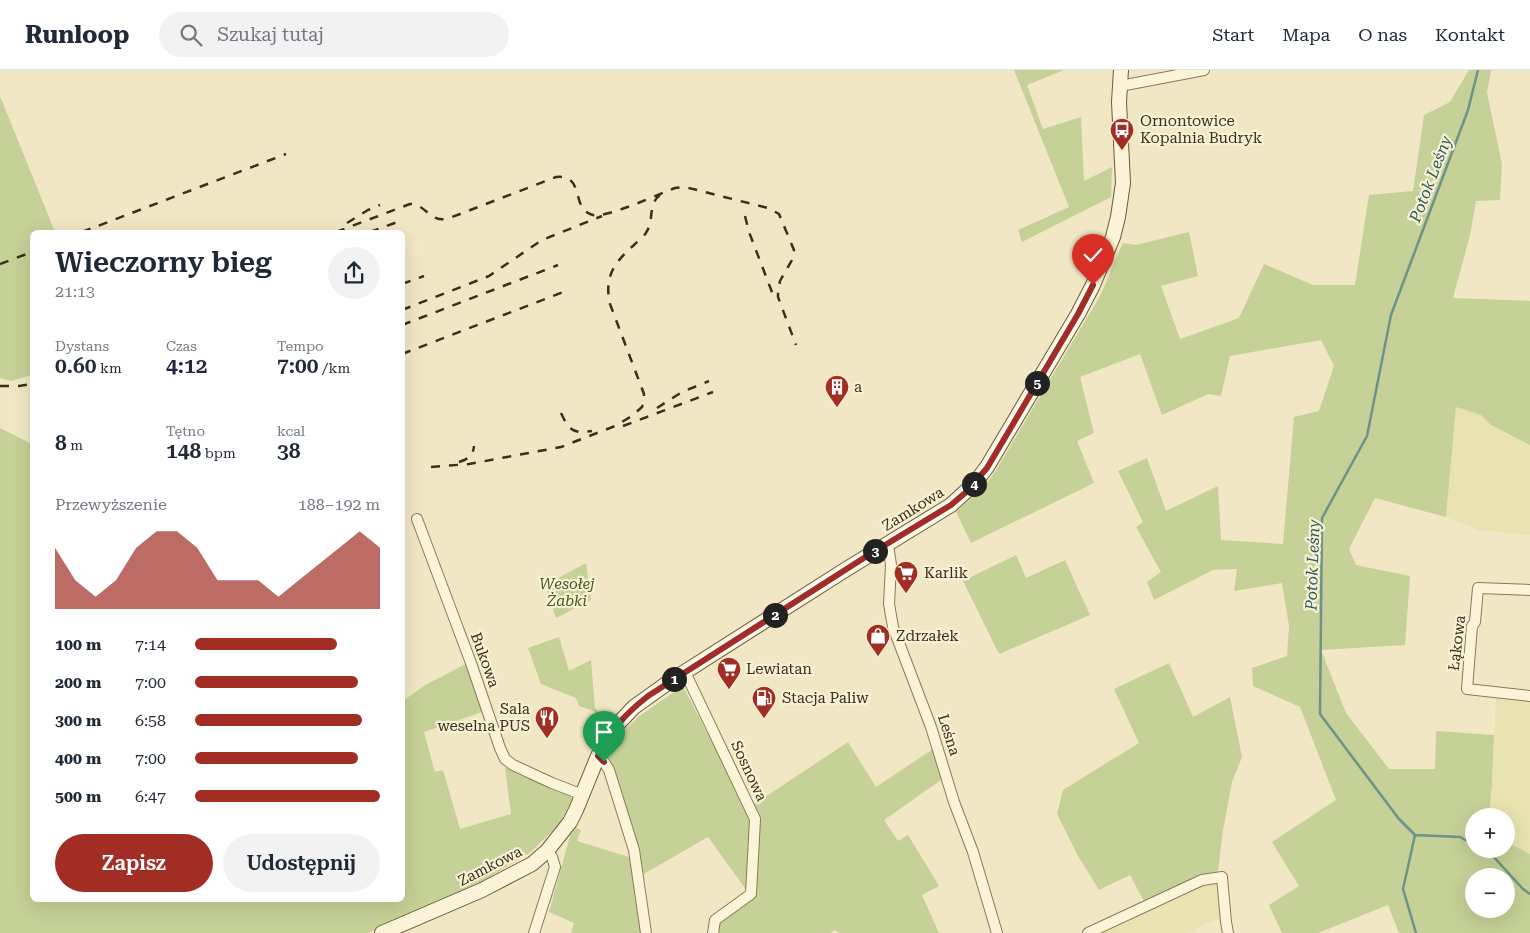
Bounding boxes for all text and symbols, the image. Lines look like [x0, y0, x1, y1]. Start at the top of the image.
search box [159, 12, 509, 57]
text: Runloop [25, 21, 129, 49]
icon: search [177, 21, 205, 49]
text: Szukaj tutaj [217, 23, 324, 46]
text: Start [1212, 24, 1254, 45]
text: Mapa [1282, 24, 1330, 45]
text: O nas [1358, 24, 1407, 45]
text: Kontakt [1435, 24, 1505, 45]
place label: Ornontowice Kopalnia Budryk [1140, 112, 1263, 147]
bus stop icon: Ornontowice Kopalnia Budryk [1109, 117, 1135, 151]
water label: Potok Leśny [1405, 133, 1456, 226]
pin [1072, 234, 1114, 285]
icon: check [1079, 241, 1107, 269]
text: Wieczorny bieg [55, 246, 272, 279]
button: share [328, 247, 380, 299]
text: 21:13 [55, 282, 95, 301]
text: Dystans [55, 338, 109, 354]
text: Czas [166, 338, 197, 354]
text: Tempo [277, 338, 324, 354]
text: 0.60 [55, 354, 96, 378]
text: 4:12 [166, 354, 207, 378]
text: 7:00 [277, 354, 318, 378]
text: km [96, 360, 122, 376]
text: /km [318, 360, 350, 376]
pin: 5 [1024, 370, 1050, 396]
building icon: a [824, 374, 850, 408]
text: 5 [1034, 375, 1041, 391]
place label: a [854, 378, 862, 396]
text: Tętno [166, 423, 205, 439]
text: kcal [277, 423, 305, 439]
text: 8 [55, 431, 67, 455]
text: m [67, 437, 83, 453]
text: 148 [166, 439, 201, 463]
text: 38 [277, 439, 301, 463]
text: bpm [201, 445, 236, 461]
pin: 4 [962, 472, 986, 496]
text: 4 [971, 476, 978, 492]
street label: Zamkowa [879, 483, 947, 535]
text: Przewyższenie [55, 495, 167, 514]
text: 188–192 m [298, 495, 380, 514]
water label: Potok Leśny [1301, 518, 1324, 612]
pin: 3 [862, 538, 888, 564]
text: 3 [872, 543, 879, 559]
supermarket icon: Karlik [893, 560, 919, 594]
place label: Karlik [924, 564, 968, 582]
park label: Wesołej Żabki [539, 575, 595, 610]
pin: 2 [762, 602, 788, 628]
text: 2 [772, 607, 779, 623]
street label: Łąkowa [1445, 614, 1469, 672]
shop icon: Zdrzałek [865, 623, 891, 657]
place label: Zdrzałek [896, 627, 959, 645]
street label: Bukowa [467, 630, 503, 690]
text: 100 m [55, 635, 101, 654]
text: 7:14 [135, 635, 166, 654]
supermarket icon: Lewiatan [716, 656, 742, 690]
place label: Lewiatan [746, 660, 812, 678]
pin: 1 [662, 666, 686, 692]
text: 1 [671, 671, 678, 687]
text: 200 m [55, 673, 101, 692]
text: 7:00 [135, 673, 166, 692]
fuel station icon: Stacja Paliw [751, 685, 777, 719]
place label: Stacja Paliw [782, 689, 869, 707]
place label: Sala weselna PUS [437, 700, 530, 735]
restaurant icon: Sala weselna PUS [534, 705, 560, 739]
text: 300 m [55, 711, 101, 730]
text: 6:58 [135, 711, 166, 730]
pin [583, 711, 625, 762]
street label: Leśna [934, 712, 964, 758]
icon: arrive [590, 718, 618, 746]
street label: Sosnowa [727, 738, 771, 804]
text: 400 m [55, 749, 101, 768]
text: 7:00 [135, 749, 166, 768]
text: 500 m [55, 787, 101, 806]
text: 6:47 [135, 787, 166, 806]
map controls [1465, 808, 1515, 918]
button: + [1465, 808, 1515, 858]
button: Zapisz [55, 834, 213, 892]
button: Udostępnij [223, 834, 380, 892]
street label: Zamkowa [455, 842, 525, 890]
button: − [1465, 868, 1515, 918]

